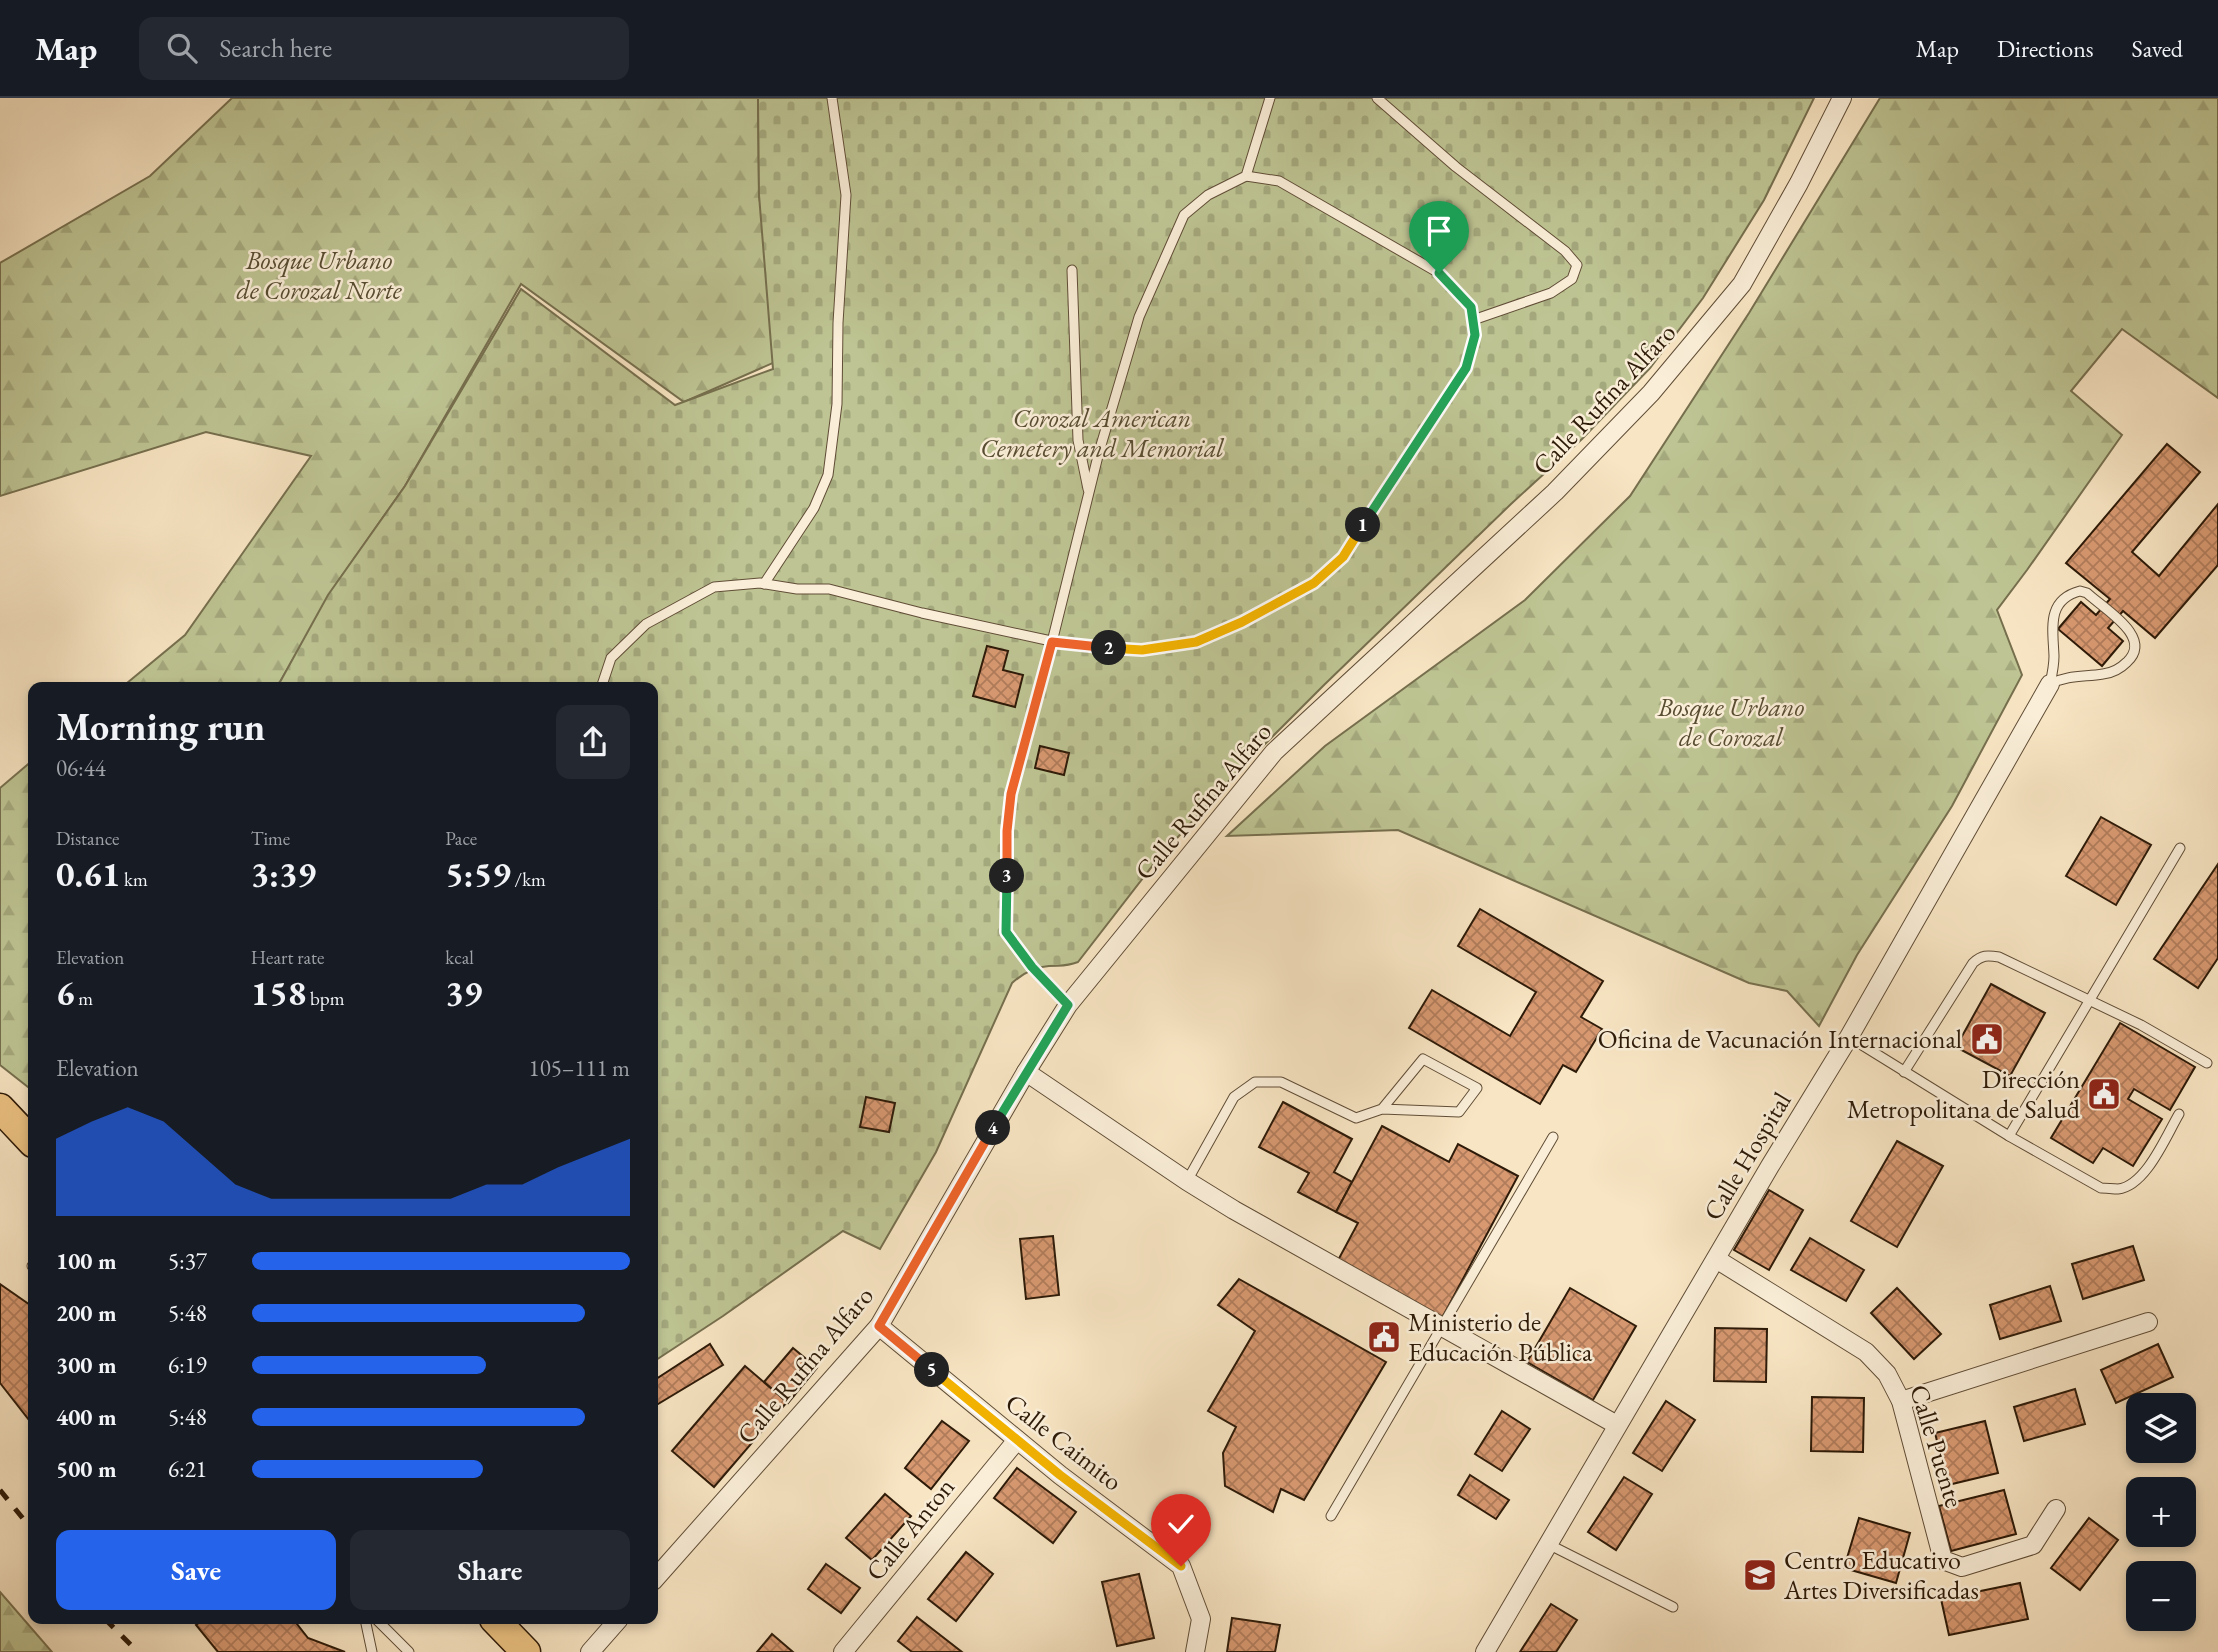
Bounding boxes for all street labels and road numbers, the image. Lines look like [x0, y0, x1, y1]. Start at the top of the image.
street label: Calle Rufina Alfaro [1525, 316, 1683, 482]
street label: Calle Rufina Alfaro [1127, 715, 1279, 887]
street label: Calle Hospital [1695, 1086, 1799, 1226]
street label: Calle Rufina Alfaro [729, 1279, 881, 1451]
street label: Calle Puente [1902, 1380, 1972, 1512]
street label: Calle Caimito [999, 1386, 1129, 1498]
street label: Calle Anton [858, 1470, 962, 1588]

